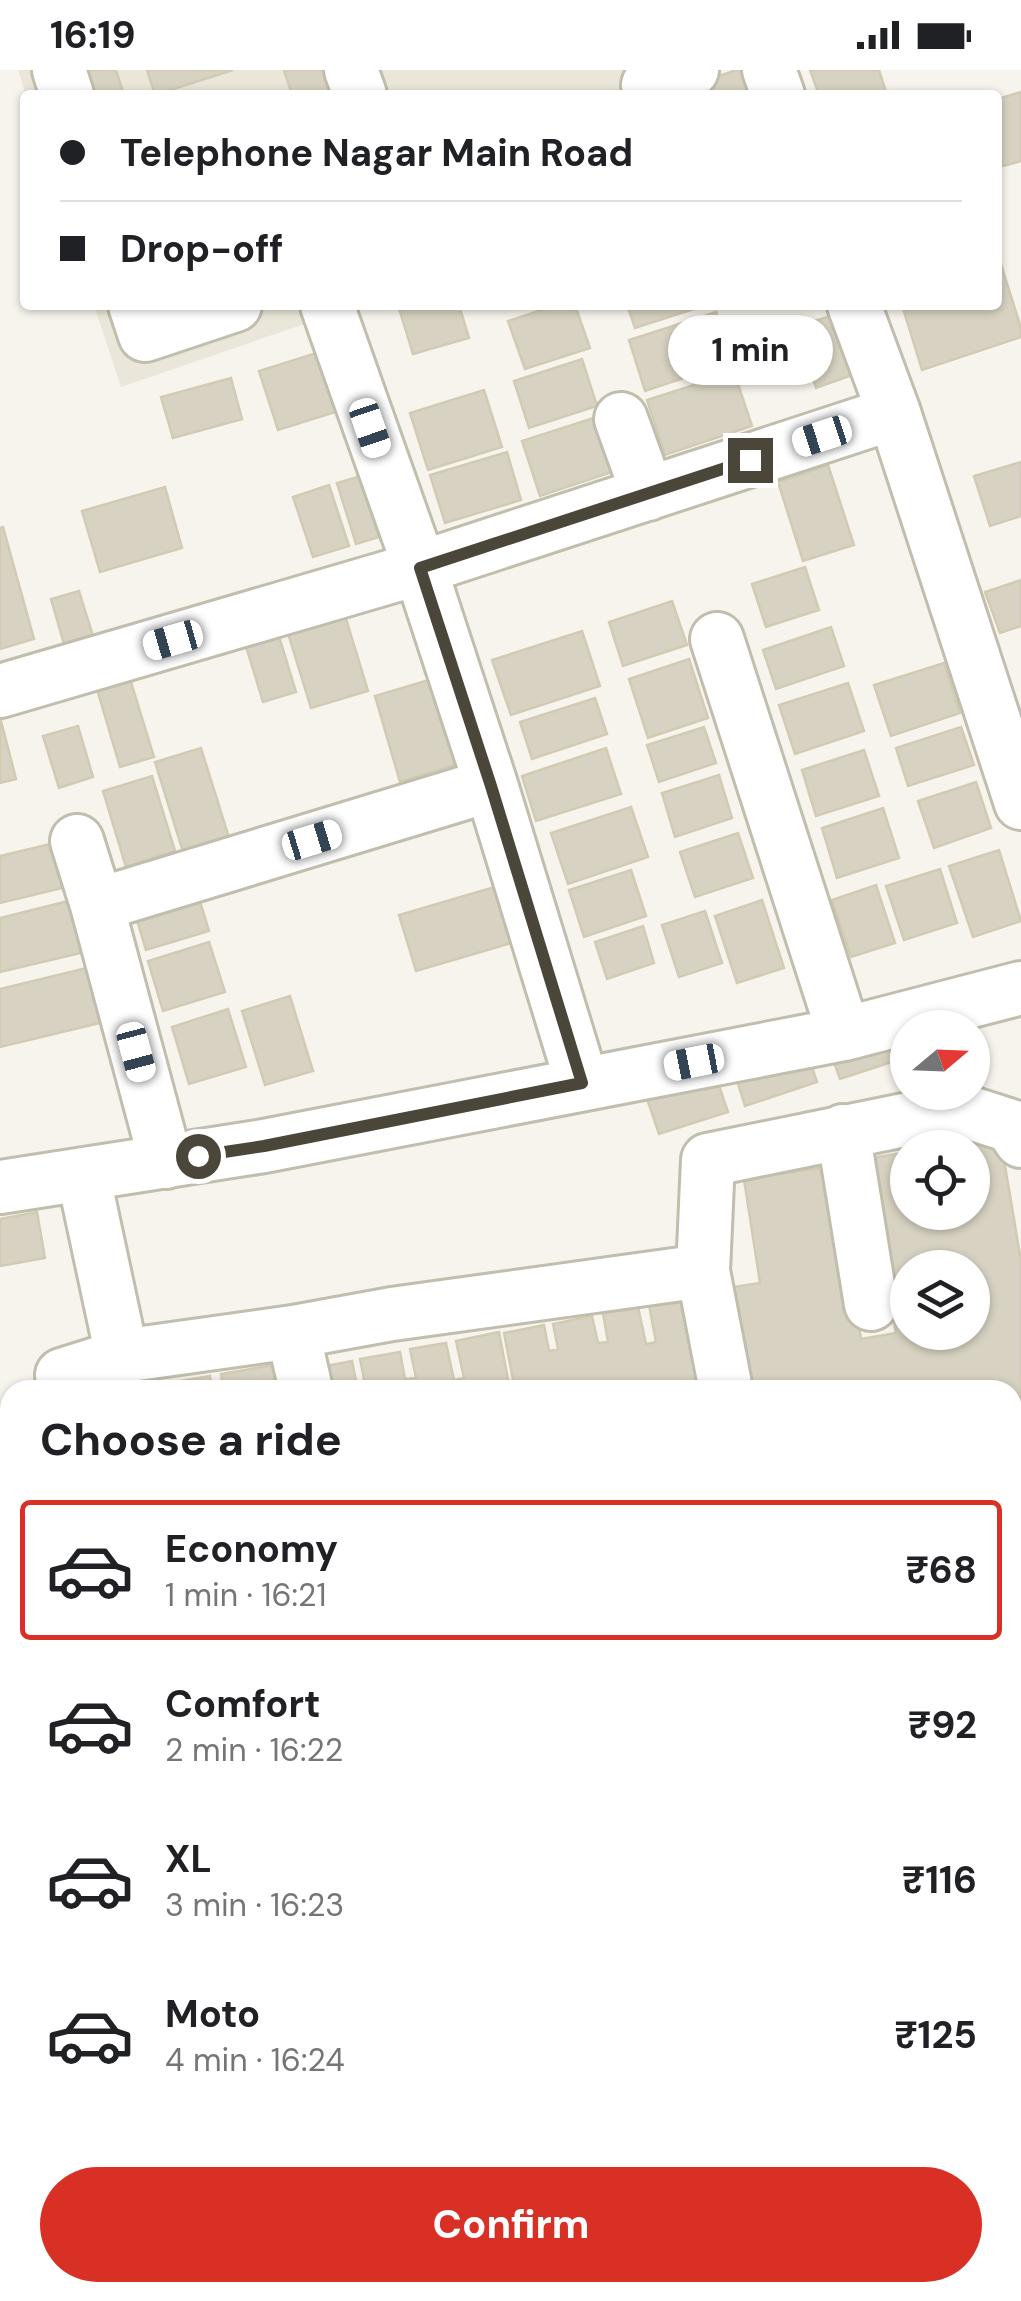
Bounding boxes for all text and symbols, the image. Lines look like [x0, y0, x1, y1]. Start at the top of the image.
text: 16:19 [50, 10, 136, 60]
text: Telephone Nagar Main Road [120, 128, 633, 178]
text: Drop-off [120, 224, 283, 274]
callout: 1 min [668, 315, 832, 385]
text: 1 min [712, 329, 789, 371]
car [346, 395, 394, 461]
car [789, 412, 855, 460]
route end [728, 438, 773, 483]
car [140, 617, 206, 663]
car [279, 817, 345, 863]
north arrow [890, 1010, 990, 1110]
map controls [890, 1010, 990, 1350]
car [114, 1019, 158, 1085]
car [662, 1042, 726, 1082]
button: locate [890, 1130, 990, 1230]
route start [176, 1134, 221, 1179]
button: layers [890, 1250, 990, 1350]
text: Choose a ride [40, 1410, 342, 1469]
text: Economy [165, 1524, 338, 1574]
icon: car [45, 1525, 135, 1615]
text: ₹68 [905, 1545, 977, 1595]
text: 1 min · 16:21 [165, 1574, 326, 1616]
text: Comfort [165, 1679, 321, 1729]
icon: car [45, 1680, 135, 1770]
text: ₹92 [908, 1700, 977, 1750]
text: 2 min · 16:22 [165, 1729, 343, 1771]
text: XL [165, 1834, 212, 1884]
icon: car [45, 1835, 135, 1925]
text: ₹116 [902, 1855, 977, 1905]
text: 3 min · 16:23 [165, 1884, 344, 1926]
text: Moto [165, 1989, 260, 2039]
icon: car [45, 1990, 135, 2080]
text: ₹125 [894, 2010, 977, 2060]
text: 4 min · 16:24 [165, 2039, 345, 2081]
button: Confirm [40, 2167, 982, 2282]

